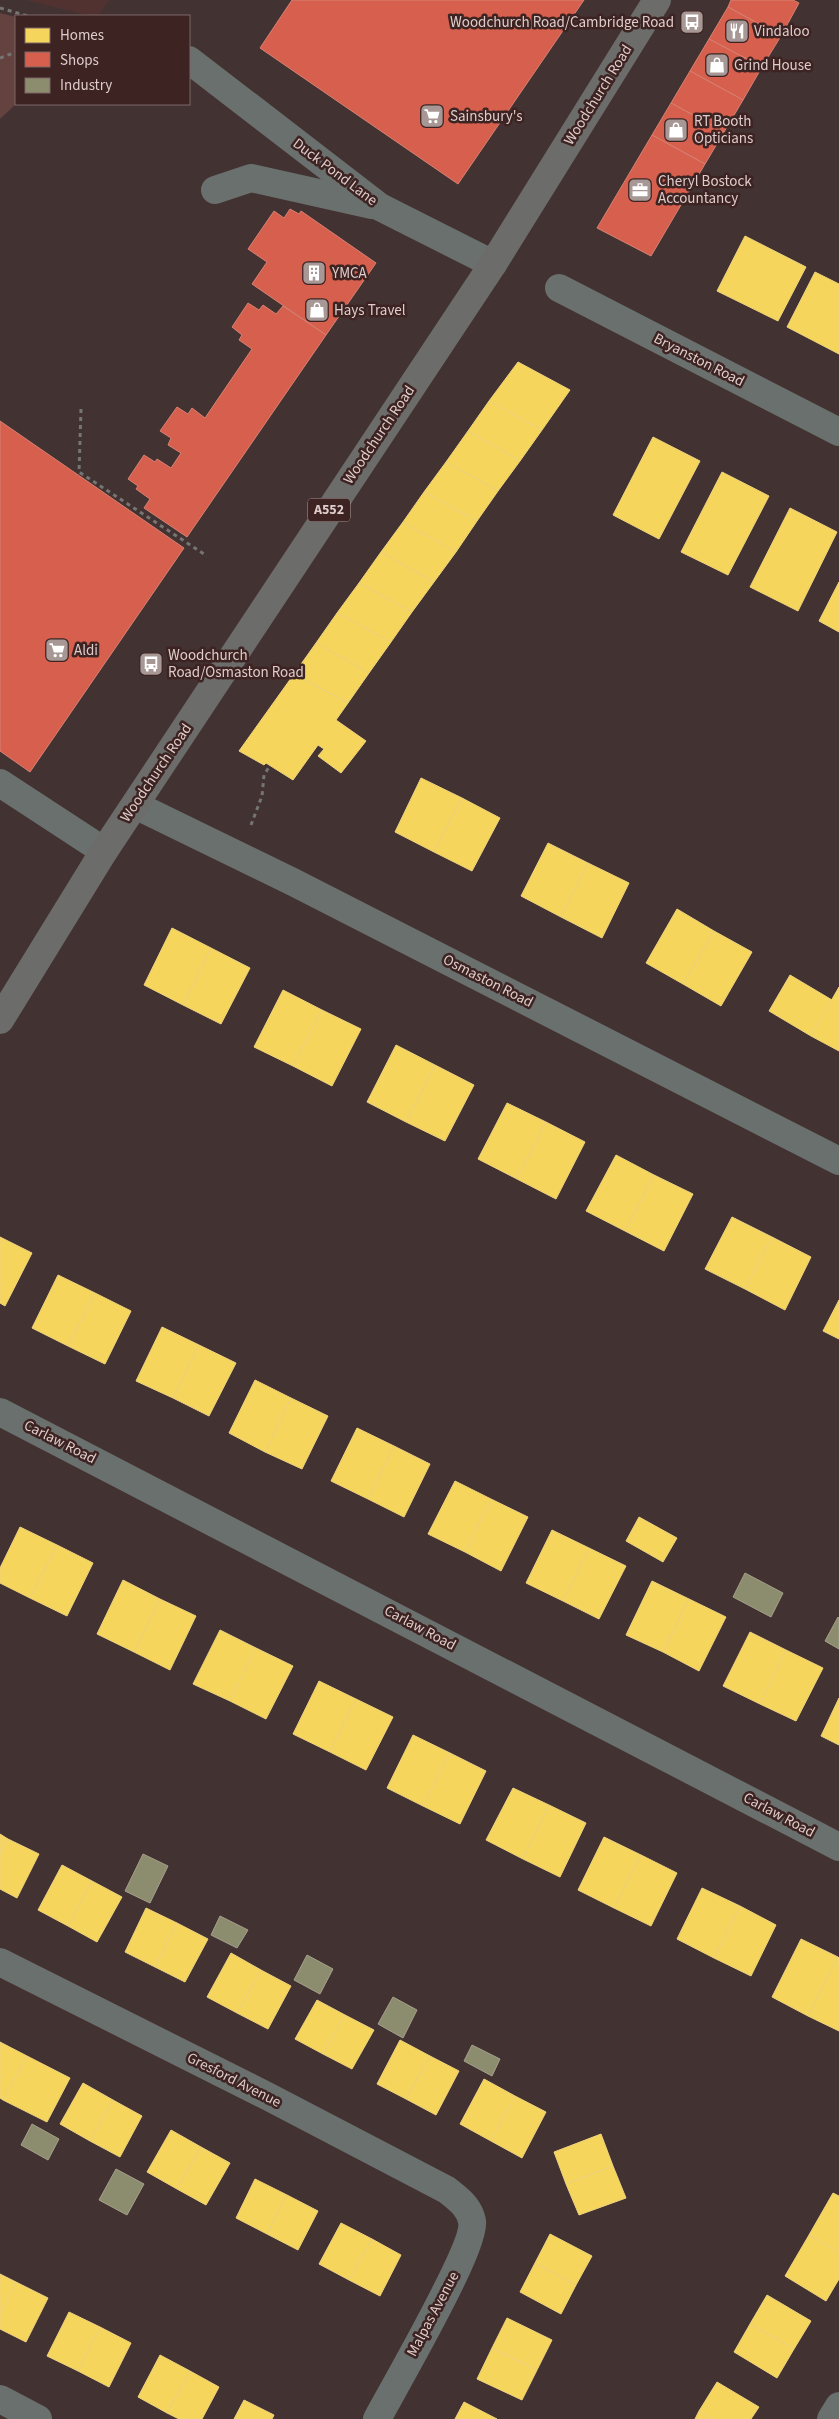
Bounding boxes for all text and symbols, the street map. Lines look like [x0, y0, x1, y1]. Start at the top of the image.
bus stop icon: Woodchurch Road/Cambridge Road [679, 9, 705, 35]
place label: Woodchurch Road/Cambridge Road [450, 12, 674, 33]
legend [15, 15, 190, 105]
restaurant icon: Vindaloo [724, 18, 750, 44]
place label: Vindaloo [754, 21, 810, 42]
text: Homes [60, 25, 104, 46]
street label: Woodchurch Road [559, 41, 637, 149]
text: Shops [60, 50, 99, 71]
shop icon: Grind House [704, 52, 730, 78]
place label: Grind House [734, 55, 811, 76]
text: Industry [60, 75, 112, 96]
supermarket icon: Sainsbury's [419, 103, 445, 129]
place label: Sainsbury's [450, 106, 523, 127]
place label: RT Booth Opticians [694, 111, 753, 149]
shop icon: RT Booth Opticians [663, 117, 689, 143]
street label: Duck Pond Lane [288, 133, 382, 211]
place label: Cheryl Bostock Accountancy [658, 171, 752, 209]
office icon: Cheryl Bostock Accountancy [627, 177, 653, 203]
building icon: YMCA [301, 260, 327, 286]
place label: YMCA [331, 263, 368, 284]
shop icon: Hays Travel [304, 297, 330, 323]
place label: Hays Travel [334, 300, 406, 321]
street label: Bryanston Road [650, 328, 748, 392]
street label: Woodchurch Road [338, 382, 420, 488]
road number: A552 [308, 498, 350, 522]
supermarket icon: Aldi [44, 637, 70, 663]
place label: Aldi [74, 640, 98, 661]
place label: Woodchurch Road/Osmaston Road [168, 645, 304, 683]
bus stop icon: Woodchurch Road/Osmaston Road [138, 651, 164, 677]
street label: Woodchurch Road [115, 720, 197, 826]
street label: Osmaston Road [439, 949, 537, 1013]
street label: Carlaw Road [20, 1415, 100, 1469]
street label: Carlaw Road [380, 1600, 460, 1656]
street label: Carlaw Road [739, 1787, 819, 1843]
street label: Gresford Avenue [183, 2047, 285, 2113]
street label: Malpas Avenue [402, 2268, 464, 2360]

